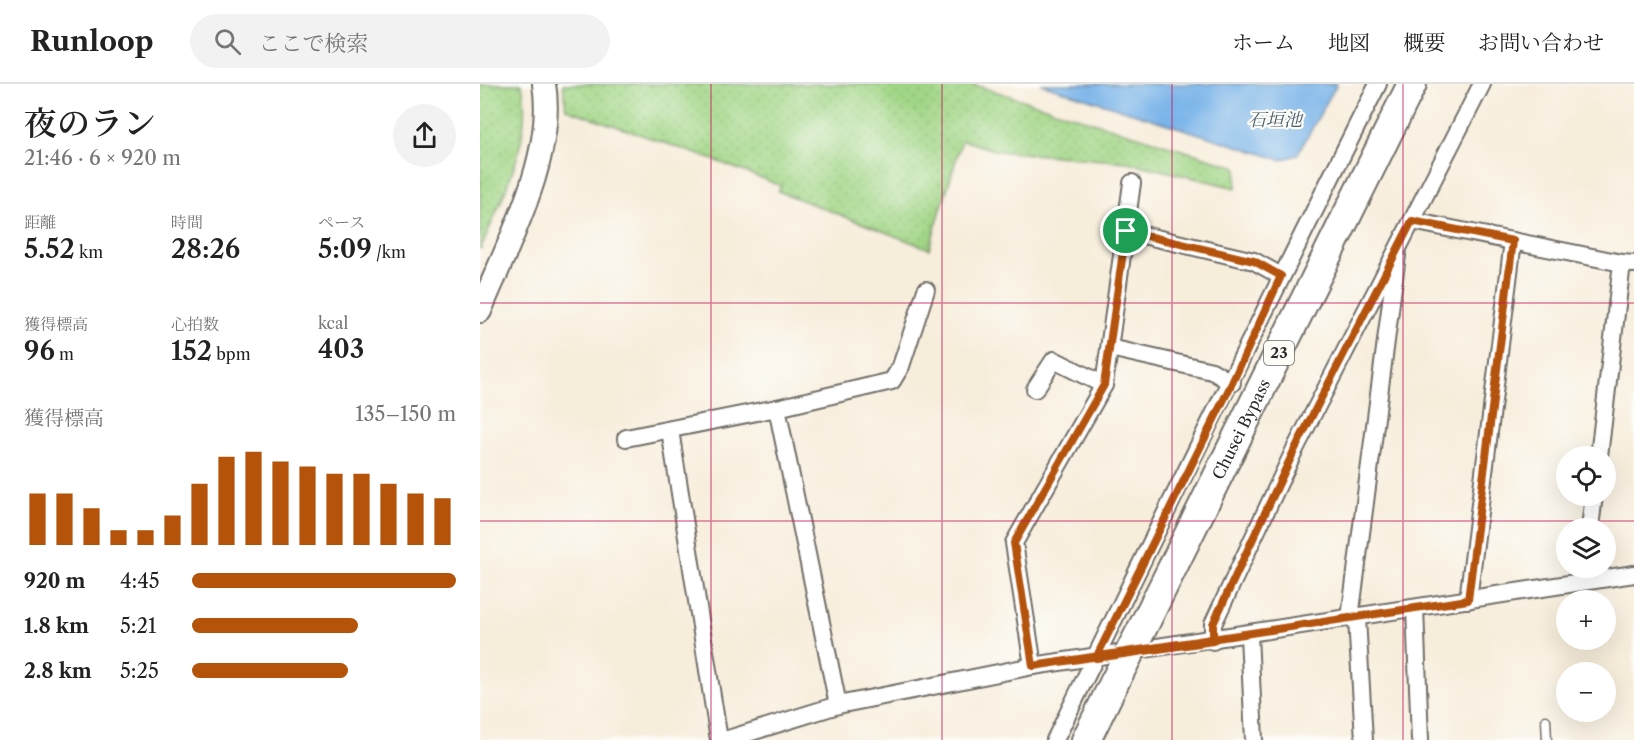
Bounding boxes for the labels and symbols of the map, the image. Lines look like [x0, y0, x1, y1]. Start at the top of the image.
water label: 石垣池 [1248, 109, 1304, 131]
pin [1100, 205, 1151, 256]
road number: 23 [1264, 341, 1294, 365]
street label: Chusei Bypass [1208, 376, 1274, 483]

